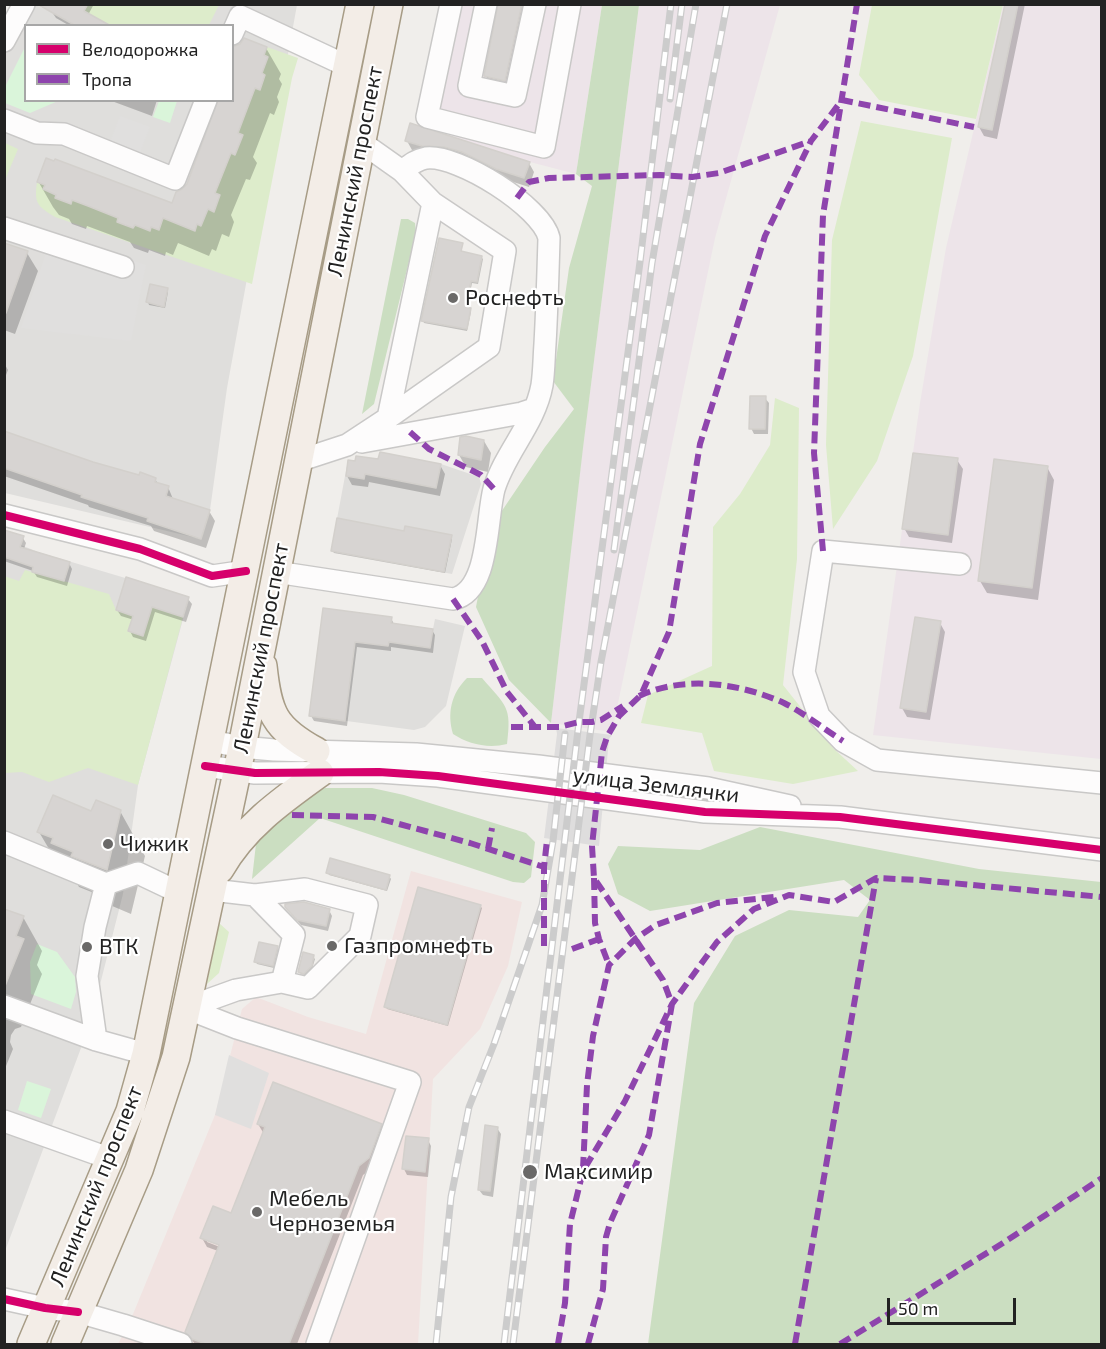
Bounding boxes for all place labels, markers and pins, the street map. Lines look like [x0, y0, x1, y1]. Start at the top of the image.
place label: Роснефть [465, 285, 564, 311]
marker: Роснефть [446, 291, 460, 305]
place label: Чижик [120, 831, 189, 857]
marker: Чижик [101, 837, 115, 851]
place label: Газпромнефть [344, 933, 493, 959]
place label: ВТК [99, 934, 138, 960]
marker: Газпромнефть [325, 939, 339, 953]
marker: ВТК [80, 940, 94, 954]
place label: Максимир [544, 1159, 653, 1185]
marker: Максимир [521, 1163, 539, 1181]
place label: Мебель Черноземья [269, 1186, 395, 1238]
marker: Мебель Черноземья [250, 1205, 264, 1219]

